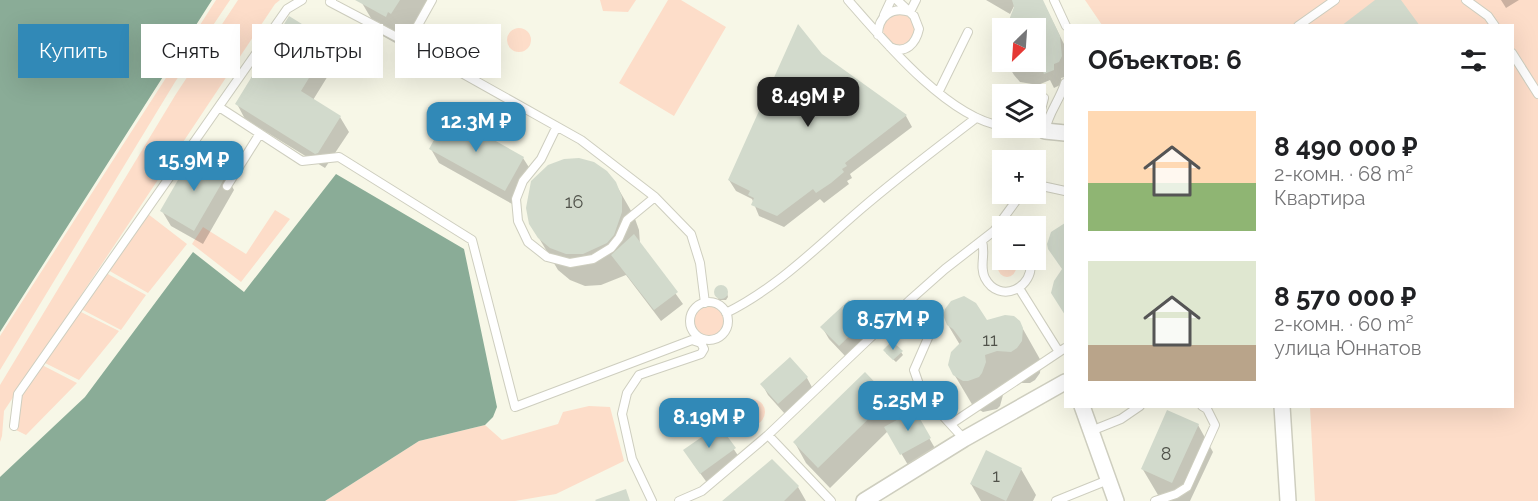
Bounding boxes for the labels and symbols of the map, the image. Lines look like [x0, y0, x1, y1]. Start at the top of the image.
north arrow [992, 18, 1046, 72]
pin: 8.49M ₽ [753, 77, 863, 128]
pin: 12.3M ₽ [421, 102, 531, 153]
pin: 15.9M ₽ [139, 141, 249, 192]
house number: 16 [565, 191, 583, 212]
pin: 8.57M ₽ [838, 300, 948, 351]
house number: 11 [982, 329, 998, 350]
pin: 5.25M ₽ [853, 381, 963, 432]
pin: 8.19M ₽ [654, 398, 764, 449]
house number: 8 [1161, 443, 1171, 464]
house number: 1 [992, 465, 1000, 486]

